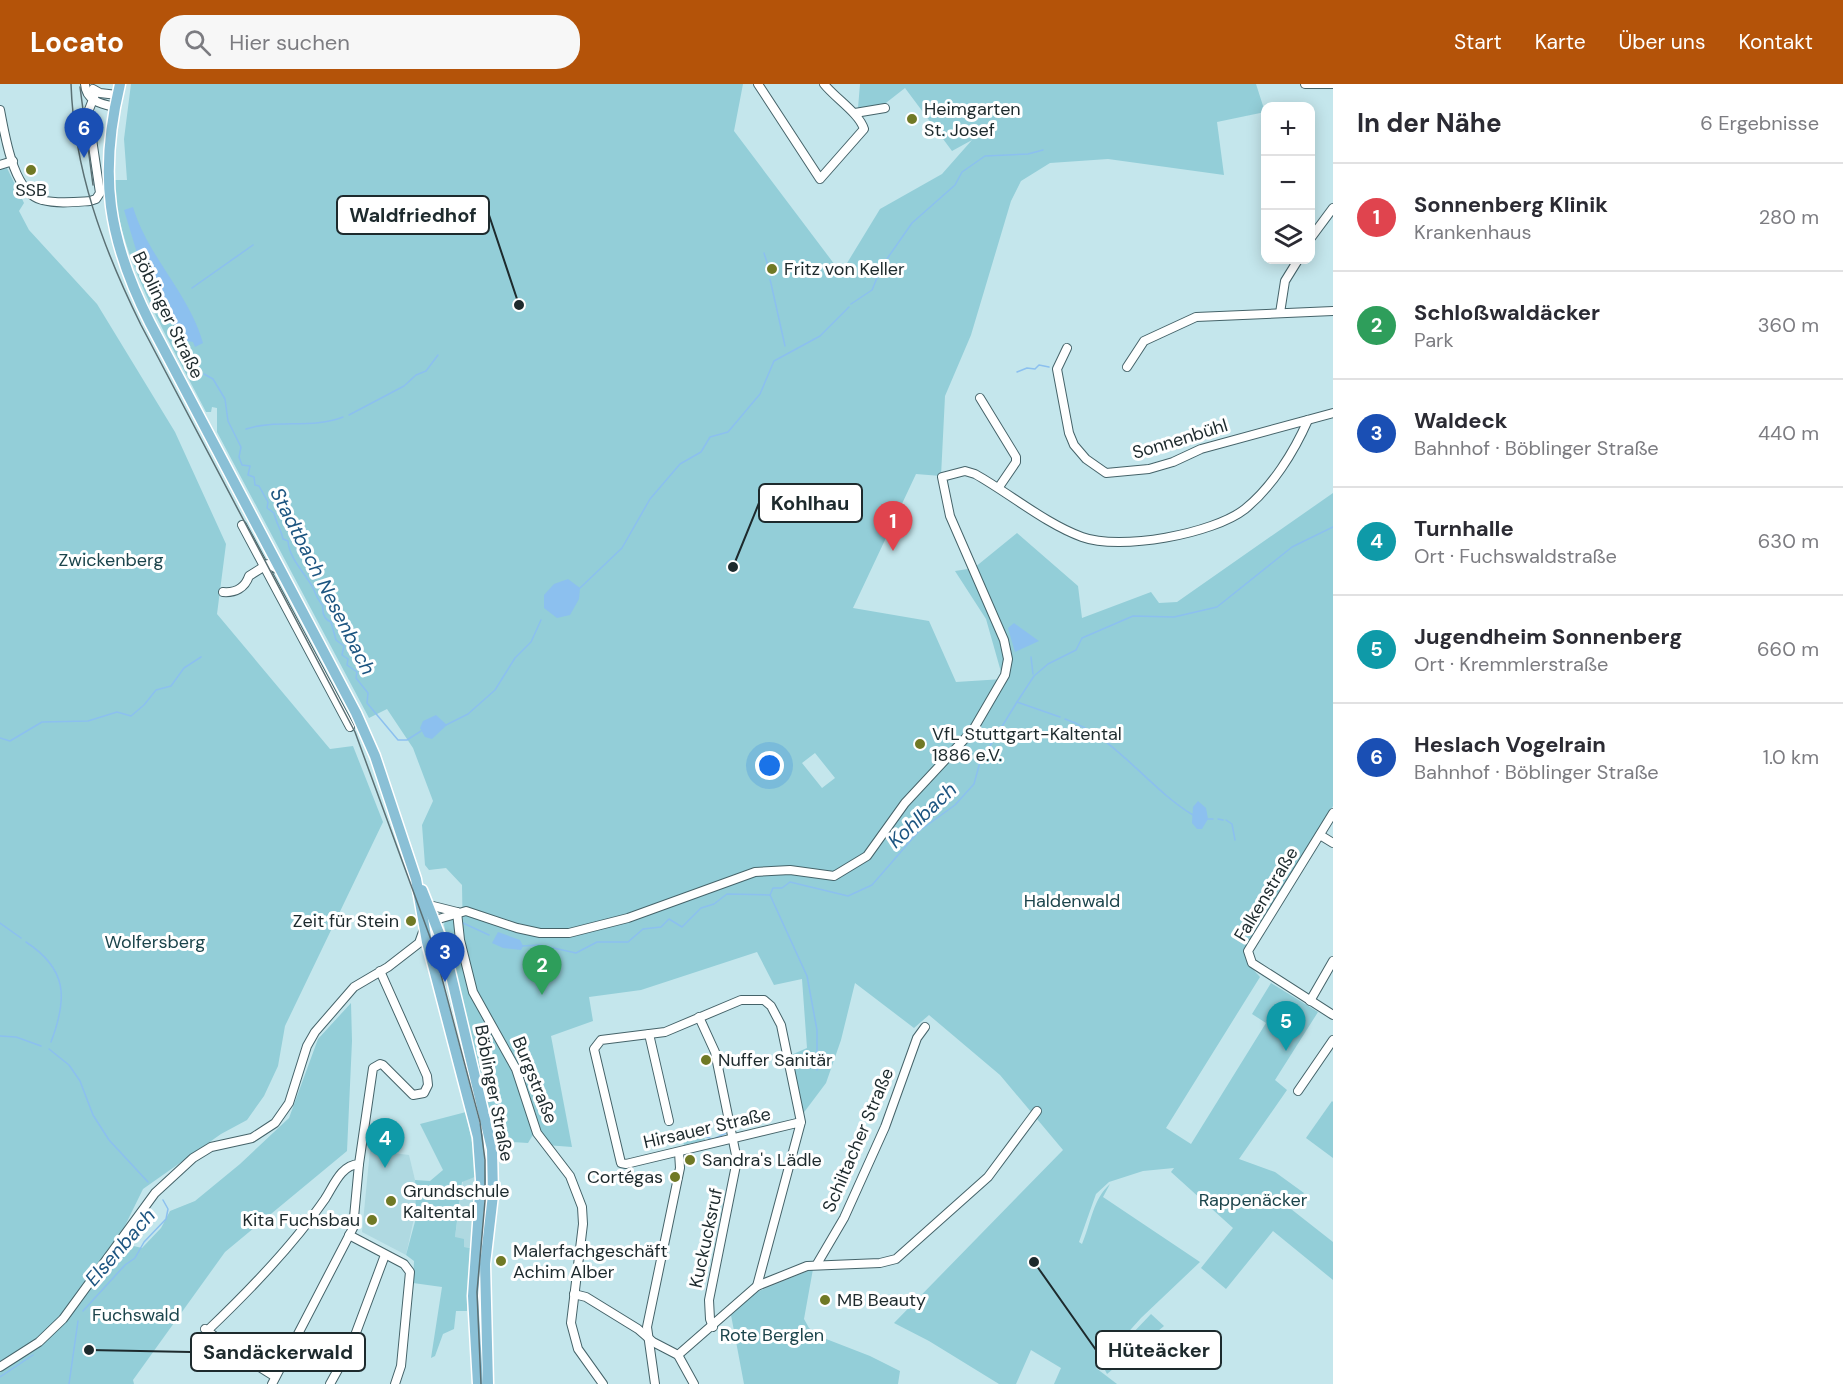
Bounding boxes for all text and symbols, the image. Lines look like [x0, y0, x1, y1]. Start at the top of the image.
search box [160, 15, 580, 69]
text: Locato [30, 24, 124, 61]
icon: search [181, 26, 214, 59]
text: Hier suchen [229, 28, 350, 57]
text: Start [1454, 28, 1502, 56]
text: Karte [1535, 28, 1586, 56]
text: Über uns [1619, 28, 1705, 56]
text: Kontakt [1738, 28, 1813, 56]
place label: Heimgarten St. Josef [924, 97, 1021, 142]
map controls [1261, 102, 1315, 264]
button: + [1261, 102, 1315, 156]
text: In der Nähe [1357, 106, 1502, 140]
pin: 6 [64, 109, 104, 158]
text: 6 Ergebnisse [1700, 110, 1819, 136]
marker: Heimgarten St. Josef [905, 112, 919, 126]
button: − [1261, 156, 1315, 210]
marker: SSB [24, 163, 38, 177]
place label: SSB [15, 178, 47, 202]
text: Sonnenberg Klinik [1414, 190, 1608, 219]
callout: Waldfriedhof [337, 196, 489, 234]
text: Waldfriedhof [349, 202, 477, 228]
text: 1 [1373, 204, 1380, 230]
text: 280 m [1759, 204, 1819, 230]
button: layers [1261, 210, 1315, 264]
text: Krankenhaus [1414, 219, 1532, 245]
street label: Böblinger Straße [127, 247, 209, 383]
place label: Fritz von Keller [784, 257, 905, 281]
marker: Fritz von Keller [765, 262, 779, 276]
text: Schloßwaldäcker [1414, 298, 1600, 327]
text: 2 [1371, 312, 1382, 338]
text: 360 m [1758, 312, 1819, 338]
text: Park [1414, 327, 1454, 353]
text: Waldeck [1414, 406, 1508, 435]
street label: Sonnenbühl [1129, 413, 1231, 465]
text: 3 [1370, 420, 1383, 446]
text: 440 m [1758, 420, 1819, 446]
text: Bahnhof · Böblinger Straße [1414, 435, 1659, 461]
water label: Stadtbach Nesenbach [264, 483, 382, 679]
callout: Kohlhau [759, 484, 862, 522]
text: Kohlhau [771, 490, 849, 516]
pin: 1 [874, 502, 912, 551]
text: Turnhalle [1414, 514, 1514, 543]
text: 4 [1370, 528, 1383, 554]
text: 630 m [1758, 528, 1819, 554]
text: Ort · Fuchswaldstraße [1414, 543, 1617, 569]
park label: Zwickenberg [58, 548, 164, 572]
text: Jugendheim Sonnenberg [1414, 622, 1682, 651]
text: 5 [1370, 636, 1383, 662]
text: 660 m [1757, 636, 1819, 662]
text: Ort · Kremmlerstraße [1414, 651, 1608, 677]
place label: VfL Stuttgart-Kaltental 1886 e.V. [932, 722, 1122, 767]
text: Heslach Vogelrain [1414, 730, 1606, 759]
marker: VfL Stuttgart-Kaltental 1886 e.V. [913, 737, 927, 751]
text: 6 [1370, 744, 1383, 770]
text: 1.0 km [1763, 744, 1819, 770]
your location [755, 751, 784, 780]
text: Bahnhof · Böblinger Straße [1414, 759, 1659, 785]
water label: Kohlbach [882, 776, 962, 854]
street label: Falkenstraße [1228, 842, 1304, 946]
park label: Haldenwald [1024, 889, 1120, 913]
place label: Zeit für Stein [293, 909, 399, 933]
marker: Zeit für Stein [404, 914, 418, 928]
park label: Wolfersberg [105, 930, 205, 954]
pin: 3 [426, 932, 464, 982]
pin: 2 [522, 946, 562, 995]
pin: 5 [1266, 1002, 1306, 1051]
street label: Böblinger Straße [469, 1023, 519, 1163]
street label: Burgstraße [507, 1033, 563, 1127]
place label: Nuffer Sanitär [718, 1048, 833, 1072]
marker: Nuffer Sanitär [699, 1053, 713, 1067]
street label: Schiltacher Straße [817, 1064, 899, 1216]
street label: Hirsauer Straße [641, 1102, 773, 1154]
pin: 4 [366, 1118, 404, 1168]
place label: Sandra's Lädle [702, 1148, 822, 1172]
marker: Sandra's Lädle [683, 1153, 697, 1167]
place label: Cortégas [587, 1165, 663, 1189]
marker: Cortégas [668, 1170, 682, 1184]
place label: Grundschule Kaltental [403, 1179, 509, 1224]
street label: Kuckucksruf [684, 1186, 728, 1290]
park label: Rappenäcker [1199, 1188, 1308, 1212]
marker: Grundschule Kaltental [384, 1194, 398, 1208]
water label: Elsenbach [79, 1203, 161, 1291]
place label: Kita Fuchsbau [243, 1208, 360, 1232]
marker: Kita Fuchsbau [365, 1213, 379, 1227]
place label: Malerfachgeschäft Achim Alber [513, 1239, 668, 1284]
marker: Malerfachgeschäft Achim Alber [494, 1254, 508, 1268]
place label: MB Beauty [837, 1288, 926, 1312]
marker: MB Beauty [818, 1293, 832, 1307]
park label: Fuchswald [92, 1303, 180, 1327]
park label: Rote Berglen [720, 1323, 824, 1347]
callout: Hüteäcker [1096, 1331, 1221, 1369]
callout: Sandäckerwald [191, 1333, 365, 1371]
text: Hüteäcker [1108, 1337, 1210, 1363]
text: Sandäckerwald [203, 1339, 353, 1365]

